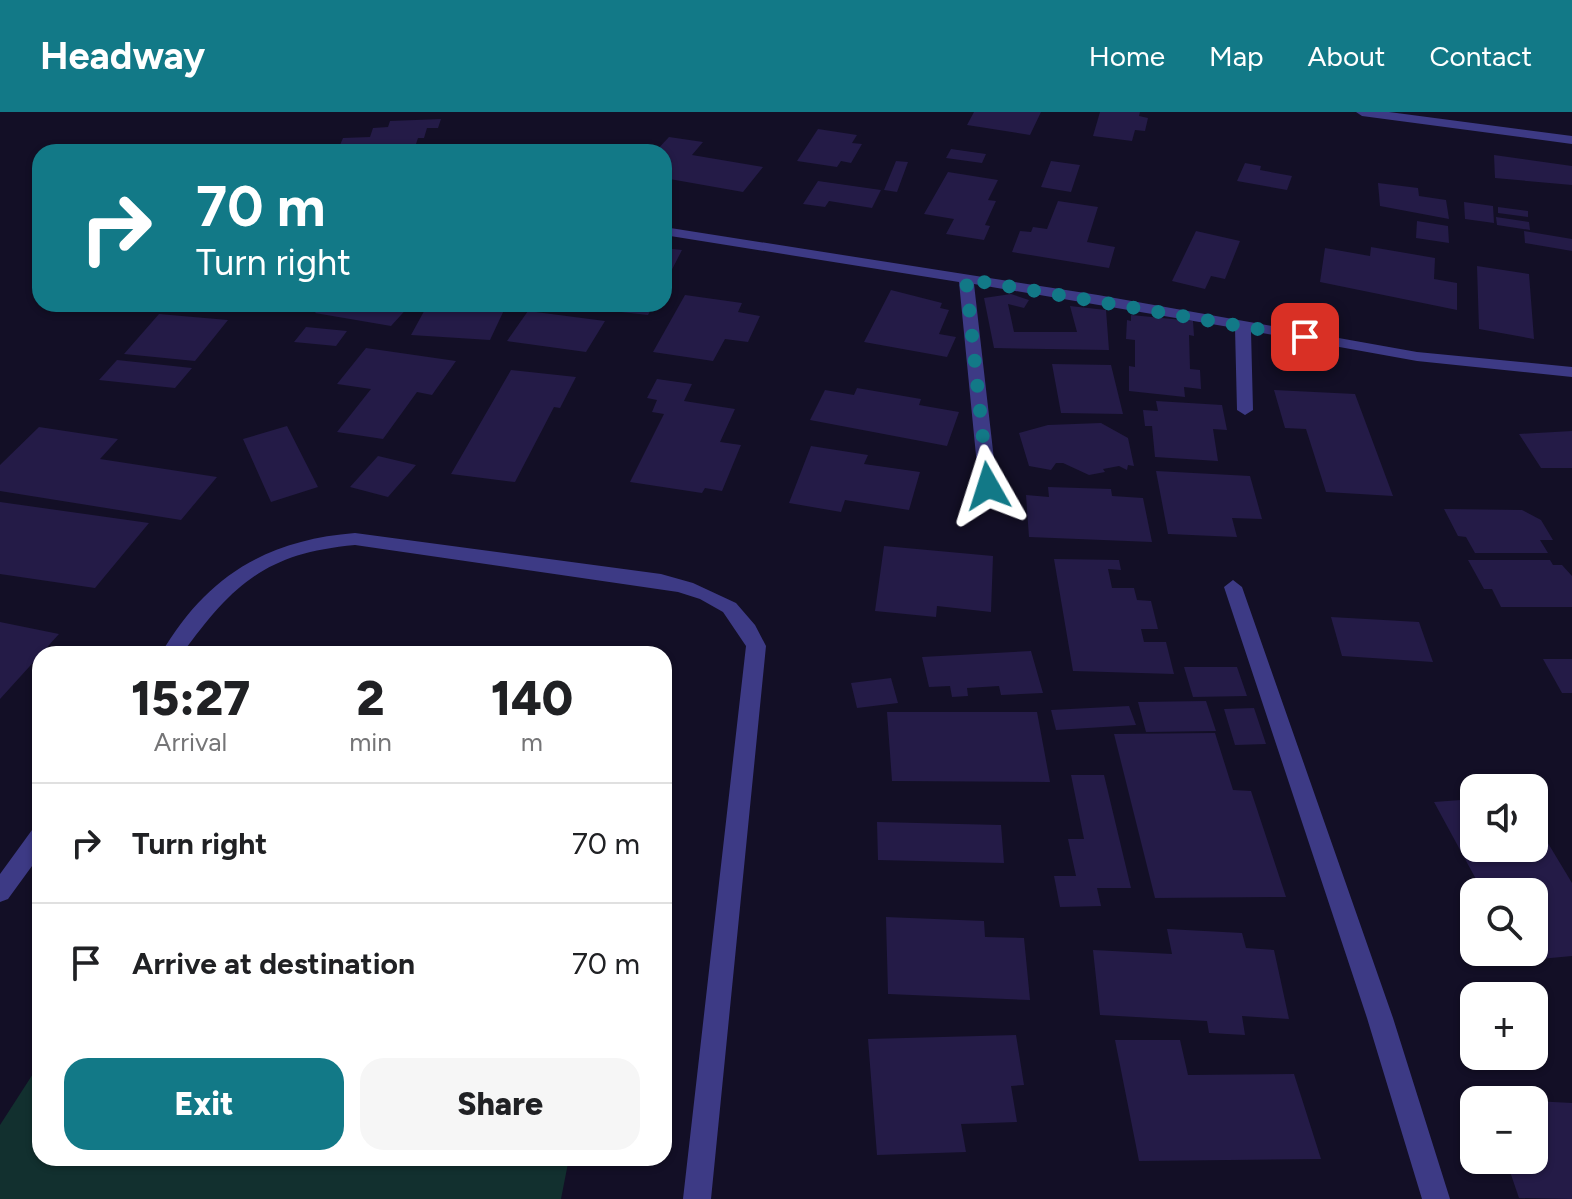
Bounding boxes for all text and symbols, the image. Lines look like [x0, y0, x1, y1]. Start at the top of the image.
text: Headway [40, 33, 205, 79]
text: Home [1089, 39, 1165, 73]
text: Map [1209, 39, 1264, 73]
text: About [1308, 39, 1385, 73]
text: Contact [1429, 39, 1532, 73]
text: 70 m [196, 173, 326, 240]
icon: right [64, 176, 168, 280]
text: Turn right [196, 241, 351, 284]
pin [1271, 303, 1339, 371]
icon: arrive [1283, 315, 1327, 359]
position arrow [946, 444, 1030, 528]
text: 15:27 [131, 669, 250, 727]
text: 2 [356, 669, 385, 727]
text: 140 [491, 669, 573, 727]
text: Arrival [154, 726, 227, 758]
text: min [349, 726, 392, 758]
text: m [521, 726, 543, 758]
map controls [1460, 774, 1548, 1174]
button: sound [1460, 774, 1548, 862]
icon: right [64, 821, 108, 865]
text: Turn right [132, 825, 267, 862]
text: 70 m [572, 825, 640, 862]
button: search [1460, 878, 1548, 966]
icon: arrive [64, 941, 108, 985]
text: Arrive at destination [132, 945, 415, 982]
text: 70 m [572, 945, 640, 982]
button: + [1460, 982, 1548, 1070]
button: Exit [64, 1058, 344, 1150]
button: Share [360, 1058, 640, 1150]
button: − [1460, 1086, 1548, 1174]

